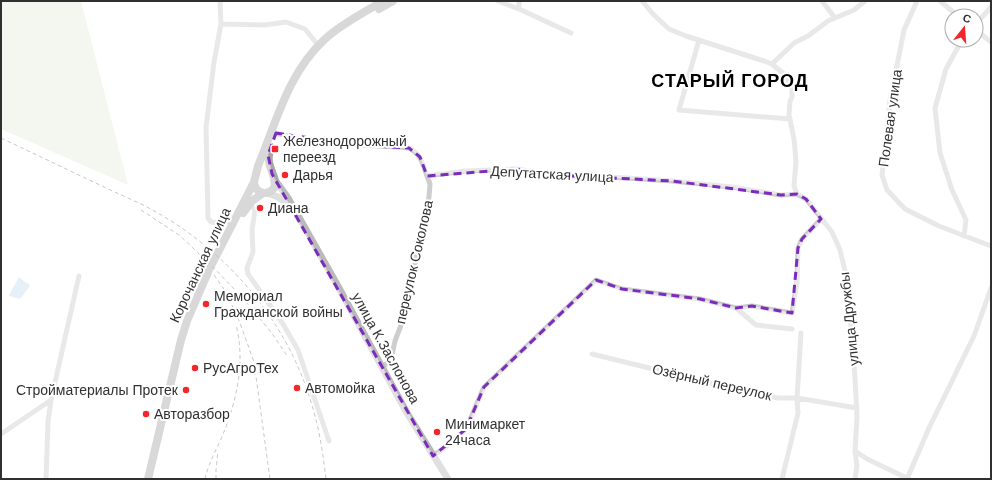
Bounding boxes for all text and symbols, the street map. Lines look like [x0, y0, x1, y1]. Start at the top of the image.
north arrow [944, 8, 984, 48]
text: С [961, 12, 973, 25]
street label: Полевая улица [875, 68, 905, 168]
district label: СТАРЫЙ ГОРОД [651, 70, 809, 91]
place label: Железнодорожный переезд [283, 133, 407, 165]
marker: Железнодорожный переезд [270, 144, 280, 154]
street label: Депутатская улица [490, 163, 614, 185]
place label: Дарья [293, 167, 333, 183]
marker: Дарья [280, 170, 290, 180]
street label: переулок Соколова [392, 198, 436, 325]
place label: Диана [268, 200, 309, 216]
marker: Диана [255, 203, 265, 213]
street label: Корочанская улица [166, 205, 234, 325]
street label: улица Дружбы [836, 271, 862, 367]
place label: Мемориал Гражданской войны [214, 288, 343, 320]
street label: улица К.Заслонова [349, 290, 423, 406]
marker: Мемориал Гражданской войны [201, 299, 211, 309]
place label: РусАгроТех [203, 360, 278, 376]
street label: Озёрный переулок [651, 360, 774, 404]
marker: РусАгроТех [190, 363, 200, 373]
place label: Автомойка [305, 380, 375, 396]
place label: Стройматериалы Протек [16, 382, 179, 398]
marker: Автомойка [292, 383, 302, 393]
marker: Стройматериалы Протек [181, 385, 191, 395]
place label: Авторазбор [154, 406, 230, 422]
marker: Авторазбор [141, 409, 151, 419]
place label: Минимаркет 24часа [445, 416, 526, 448]
marker: Минимаркет 24часа [432, 427, 442, 437]

